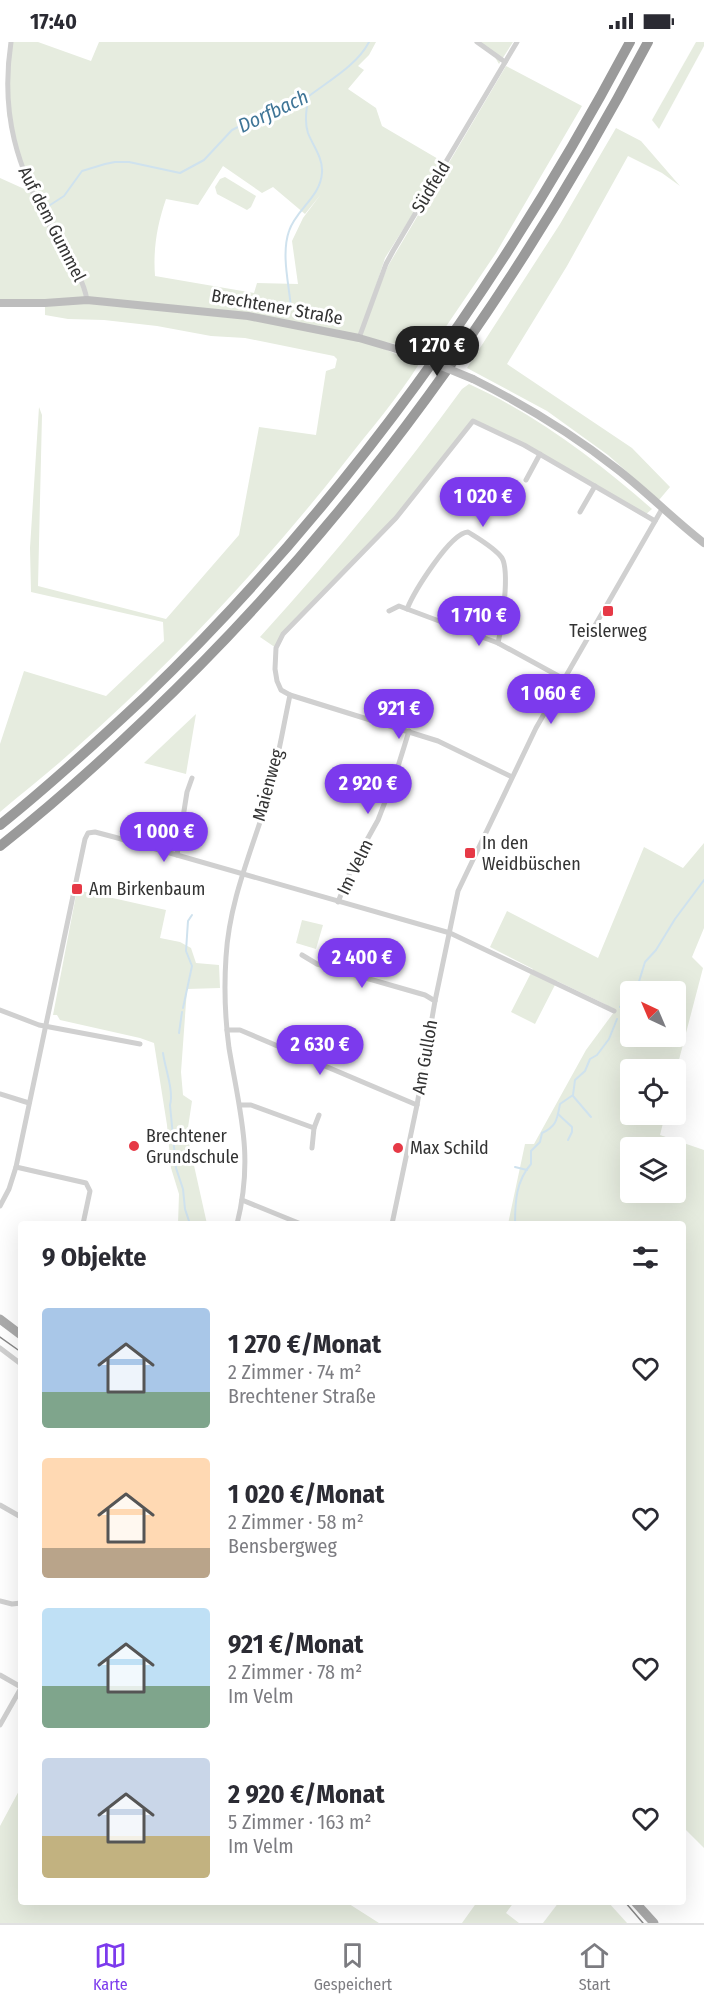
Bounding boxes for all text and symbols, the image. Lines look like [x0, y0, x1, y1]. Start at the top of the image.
text: 17:40 [30, 8, 77, 35]
water label: Dorfbach [234, 84, 312, 138]
street label: Südfeld [407, 157, 455, 217]
street label: Auf dem Gummel [14, 163, 91, 285]
street label: Brechtener Straße [210, 285, 344, 329]
pin: 1 270 € [382, 326, 492, 377]
text: 1 270 € [409, 333, 465, 357]
pin: 1 020 € [428, 477, 538, 528]
text: 1 020 € [454, 484, 512, 508]
pin: 1 710 € [424, 596, 534, 647]
text: 1 710 € [451, 603, 507, 627]
marker: Teislerweg [601, 604, 615, 618]
place label: Teislerweg [569, 620, 647, 642]
pin: 1 060 € [496, 674, 606, 725]
text: 1 060 € [521, 681, 581, 705]
pin: 921 € [357, 689, 441, 740]
text: 921 € [378, 696, 420, 720]
street label: Maienweg [248, 746, 288, 823]
pin: 2 920 € [313, 764, 423, 815]
text: 2 920 € [339, 771, 397, 795]
pin: 1 000 € [109, 812, 219, 863]
text: 1 000 € [134, 819, 194, 843]
place label: In den Weidbüschen [482, 832, 581, 875]
street label: Im Velm [332, 836, 378, 898]
marker: In den Weidbüschen [463, 846, 477, 860]
place label: Am Birkenbaum [89, 878, 205, 900]
marker: Am Birkenbaum [70, 882, 84, 896]
pin: 2 400 € [307, 938, 417, 989]
text: 2 400 € [332, 945, 392, 969]
north arrow [620, 981, 686, 1047]
map controls [620, 981, 686, 1203]
street label: Am Gulloh [408, 1018, 442, 1096]
pin: 2 630 € [265, 1025, 375, 1076]
text: 2 630 € [291, 1032, 349, 1056]
button: locate [620, 1059, 686, 1125]
place label: Brechtener Grundschule [146, 1125, 239, 1168]
place label: Max Schild [410, 1137, 489, 1159]
button: layers [620, 1137, 686, 1203]
marker: Brechtener Grundschule [127, 1139, 141, 1153]
marker: Max Schild [391, 1141, 405, 1155]
icon: filters [629, 1241, 662, 1274]
text: 9 Objekte [42, 1242, 146, 1273]
text: 1 270 €/Monat [228, 1329, 381, 1360]
icon: home [90, 1332, 162, 1404]
icon: heart [629, 1352, 662, 1385]
text: 2 Zimmer · 74 m² [228, 1360, 362, 1384]
text: Brechtener Straße [228, 1384, 376, 1408]
text: 1 020 €/Monat [228, 1479, 384, 1510]
icon: home [90, 1482, 162, 1554]
icon: heart [629, 1502, 662, 1535]
text: 2 Zimmer · 58 m² [228, 1510, 364, 1534]
text: Bensbergweg [228, 1534, 337, 1558]
text: 921 €/Monat [228, 1629, 364, 1660]
icon: home [90, 1632, 162, 1704]
icon: heart [629, 1652, 662, 1685]
text: 2 Zimmer · 78 m² [228, 1660, 362, 1684]
text: Im Velm [228, 1684, 294, 1708]
text: 2 920 €/Monat [228, 1779, 385, 1810]
icon: home [90, 1782, 162, 1854]
icon: heart [629, 1802, 662, 1835]
text: 5 Zimmer · 163 m² [228, 1810, 371, 1834]
text: Im Velm [228, 1834, 294, 1858]
tab: Karte [93, 1939, 128, 1994]
tab: Gespeichert [314, 1939, 392, 1994]
tab: Start [578, 1939, 611, 1994]

